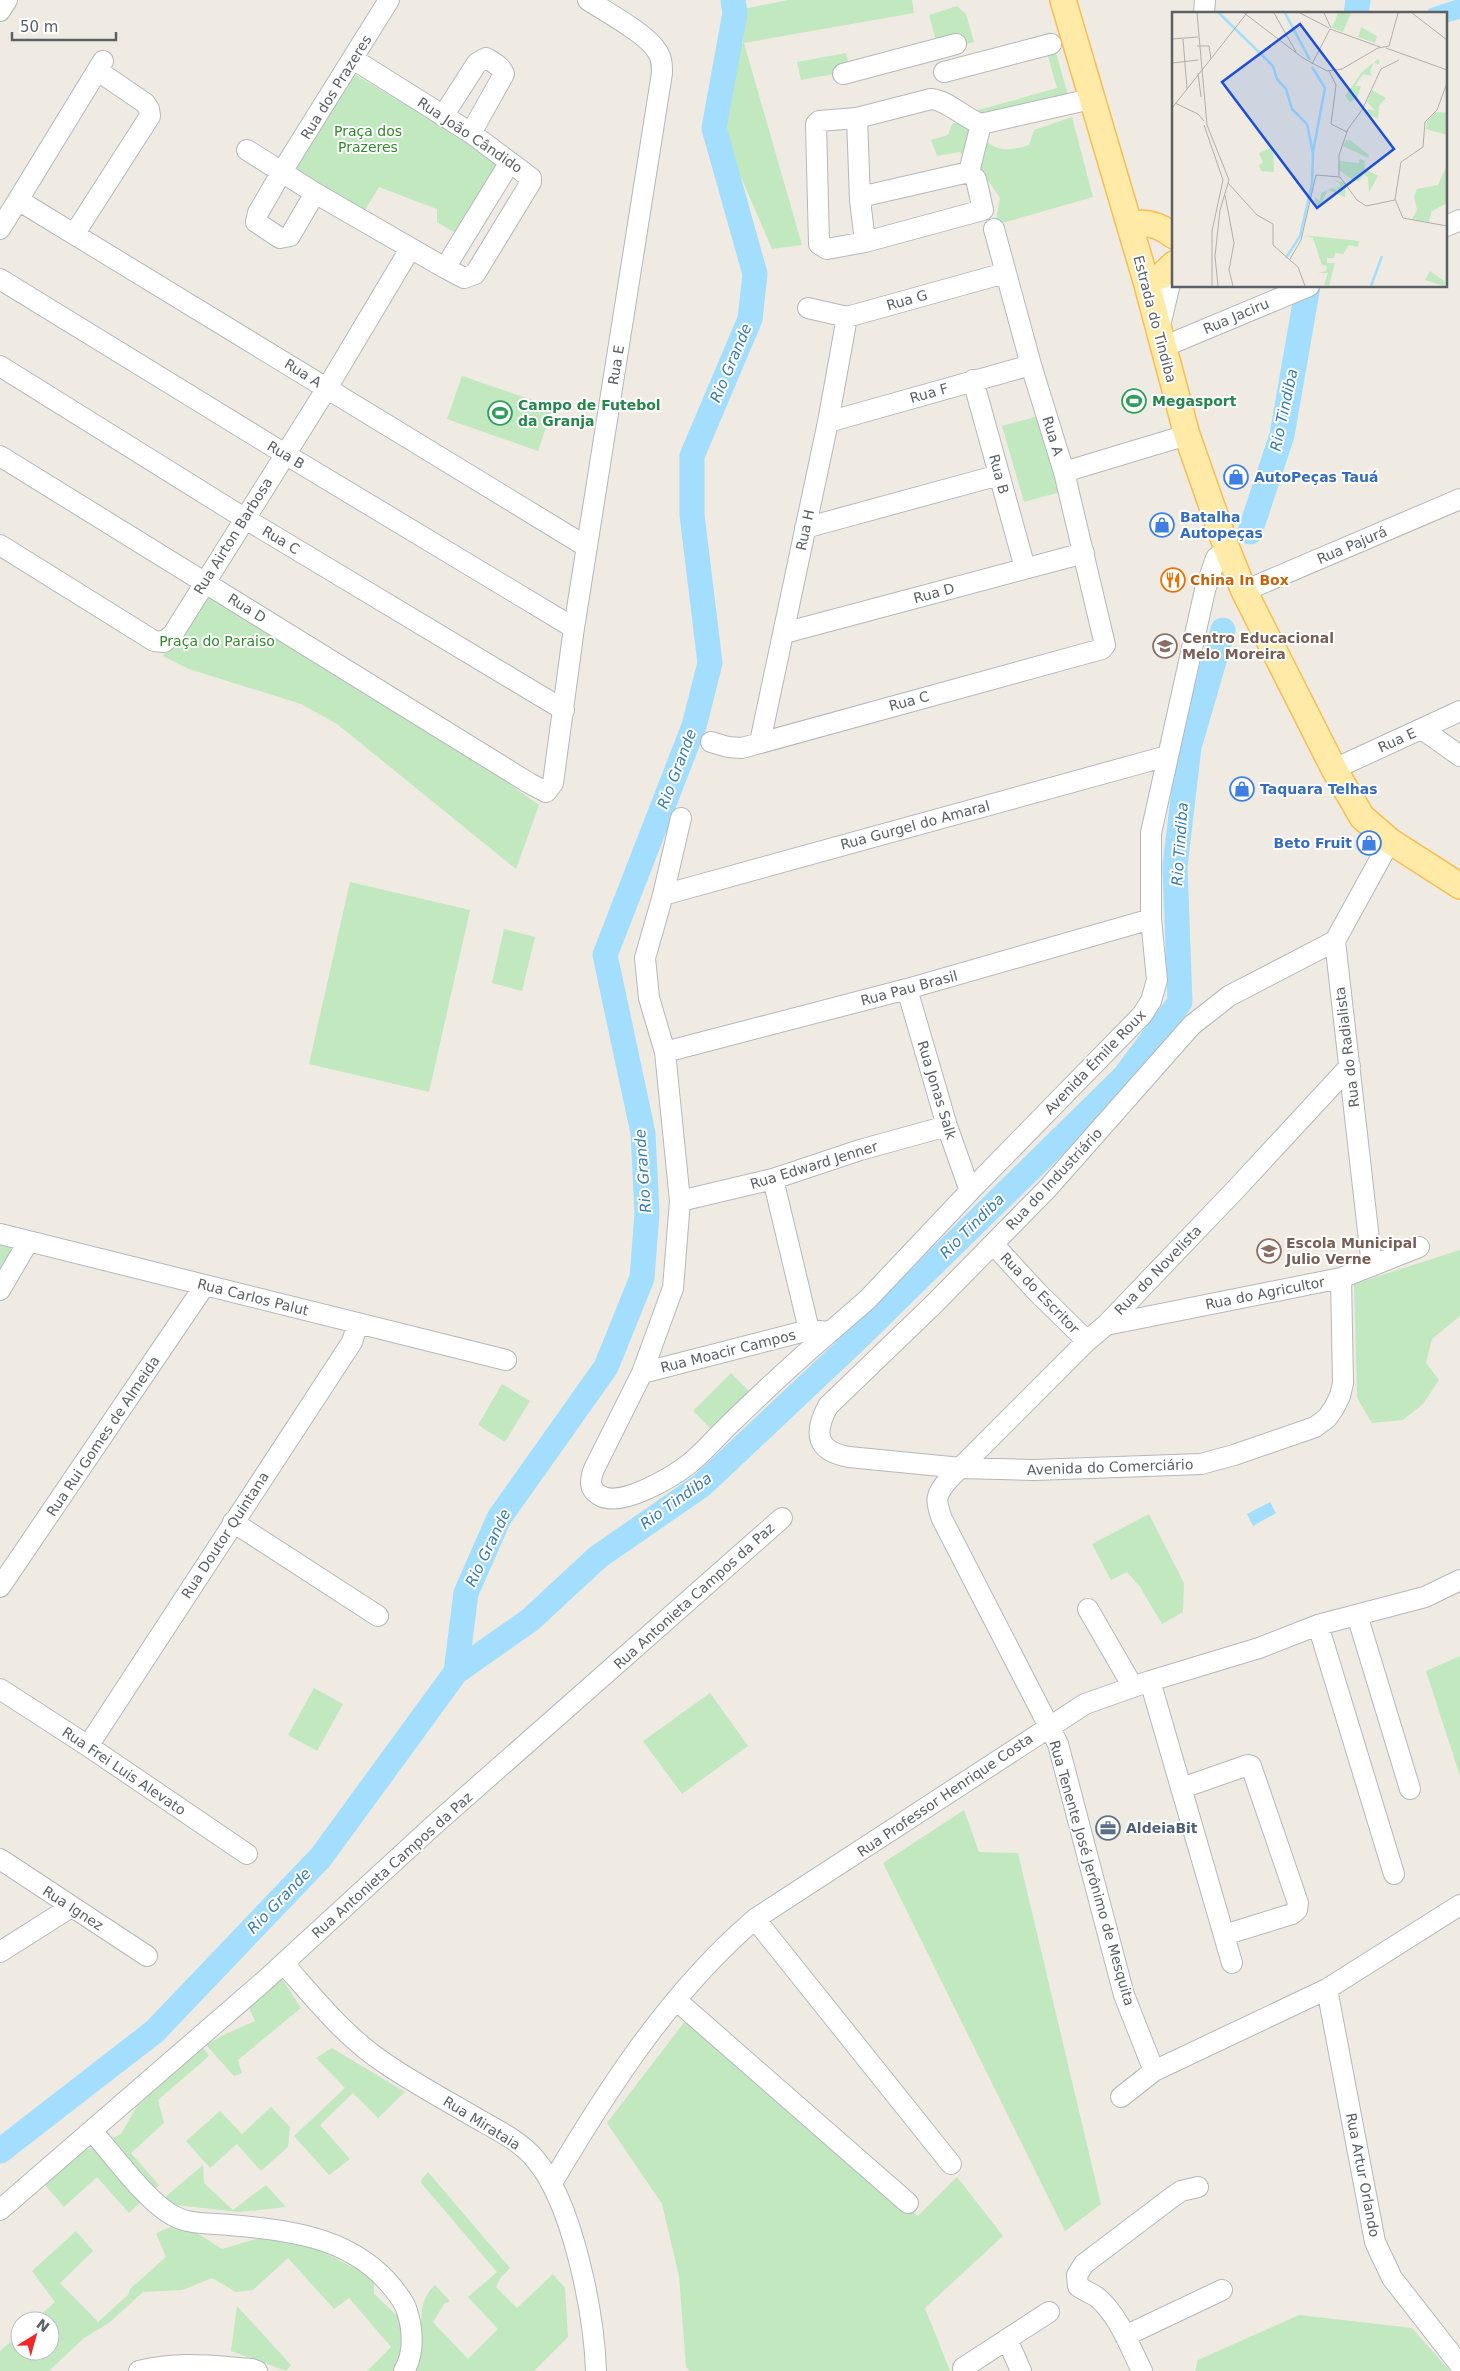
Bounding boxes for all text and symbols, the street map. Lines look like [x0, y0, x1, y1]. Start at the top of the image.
scale bar [12, 10, 116, 42]
inset map [1172, 12, 1448, 288]
text: 50 m [20, 18, 58, 36]
street label: Rua dos Prazeres [297, 32, 375, 142]
street label: Rua João Cândido [415, 94, 525, 176]
park label: Praça dos Prazeres [334, 123, 402, 155]
street label: Estrada do Tindiba [1130, 254, 1180, 384]
street label: Rua G [885, 287, 929, 313]
street label: Rua Jaciru [1201, 295, 1271, 337]
water label: Rio Grande [706, 321, 756, 405]
street label: Rua E [605, 344, 627, 386]
street label: Rua A [282, 355, 325, 391]
water label: Rio Tindiba [1266, 367, 1302, 453]
street label: Rua F [908, 380, 950, 406]
sports icon: Megasport [1121, 388, 1147, 414]
place label: Megasport [1152, 393, 1237, 409]
place label: Campo de Futebol da Granja [518, 397, 661, 429]
sports icon: Campo de Futebol da Granja [487, 400, 513, 426]
street label: Rua A [1039, 414, 1067, 458]
street label: Rua B [264, 438, 308, 472]
street label: Rua B [986, 452, 1012, 496]
shop icon: AutoPeças Tauá [1223, 464, 1249, 490]
place label: AutoPeças Tauá [1254, 469, 1378, 485]
street label: Rua Airton Barbosa [190, 475, 276, 597]
street label: Rua H [793, 508, 817, 552]
place label: Batalha Autopeças [1180, 509, 1263, 541]
shop icon: Batalha Autopeças [1149, 512, 1175, 538]
street label: Rua C [259, 523, 303, 557]
street label: Rua Pajurá [1315, 523, 1389, 567]
restaurant icon: China In Box [1160, 567, 1186, 593]
place label: China In Box [1190, 572, 1289, 588]
street label: Rua D [912, 580, 956, 606]
street label: Rua D [225, 590, 269, 626]
place label: Centro Educacional Melo Moreira [1182, 630, 1334, 662]
park label: Praça do Paraiso [159, 633, 275, 649]
school or university icon: Centro Educacional Melo Moreira [1152, 633, 1178, 659]
street label: Rua C [887, 688, 931, 714]
street label: Rua E [1376, 725, 1418, 755]
water label: Rio Grande [654, 727, 700, 811]
shop icon: Taquara Telhas [1229, 776, 1255, 802]
place label: Taquara Telhas [1260, 781, 1378, 797]
street label: Rua Gurgel do Amaral [839, 797, 991, 853]
water label: Rio Tindiba [1168, 802, 1192, 886]
shop icon: Beto Fruit [1356, 830, 1382, 856]
place label: Beto Fruit [1274, 835, 1352, 851]
street label: Rua Pau Brasil [859, 967, 959, 1009]
street label: Rua do Radialista [1332, 986, 1362, 1108]
street label: Avenida Émile Roux [1041, 1007, 1149, 1117]
street label: Rua Jonas Salk [914, 1039, 960, 1142]
street label: Rua do Industriário [1003, 1125, 1105, 1233]
water label: Rio Grande [631, 1129, 655, 1213]
street label: Rua Edward Jenner [748, 1138, 880, 1192]
water label: Rio Tindiba [936, 1190, 1008, 1262]
street label: Rua do Novelista [1111, 1222, 1205, 1318]
place label: Escola Municipal Julio Verne [1285, 1235, 1417, 1267]
school or university icon: Escola Municipal Julio Verne [1256, 1238, 1282, 1264]
street label: Rua do Escritor [997, 1249, 1083, 1337]
street label: Rua do Agricultor [1204, 1274, 1326, 1312]
street label: Rua Carlos Palut [196, 1275, 311, 1319]
street label: Rua Moacir Campos [659, 1326, 797, 1376]
street label: Rua Rui Gomes de Almeida [43, 1353, 163, 1519]
street label: Avenida do Comerciário [1026, 1456, 1194, 1478]
street label: Rua Doutor Quintana [178, 1469, 272, 1601]
water label: Rio Tindiba [637, 1469, 715, 1533]
water label: Rio Grande [462, 1506, 514, 1590]
street label: Rua Antonieta Campos da Paz [611, 1520, 777, 1672]
street label: Rua Frei Luis Alevato [59, 1724, 189, 1818]
street label: Rua Professor Henrique Costa [854, 1730, 1036, 1860]
street label: Rua Tenente José Jerônimo de Mesquita [1046, 1738, 1138, 2008]
street label: Rua Antonieta Campos da Paz [309, 1789, 475, 1941]
office icon: AldeiaBit [1095, 1815, 1121, 1841]
place label: AldeiaBit [1126, 1820, 1198, 1836]
water label: Rio Grande [243, 1865, 315, 1937]
street label: Rua Ignez [40, 1883, 106, 1933]
street label: Rua Mirataia [441, 2093, 523, 2153]
street label: Rua Artur Orlando [1343, 2111, 1383, 2239]
north arrow [10, 2311, 60, 2361]
text: N [33, 2316, 52, 2336]

